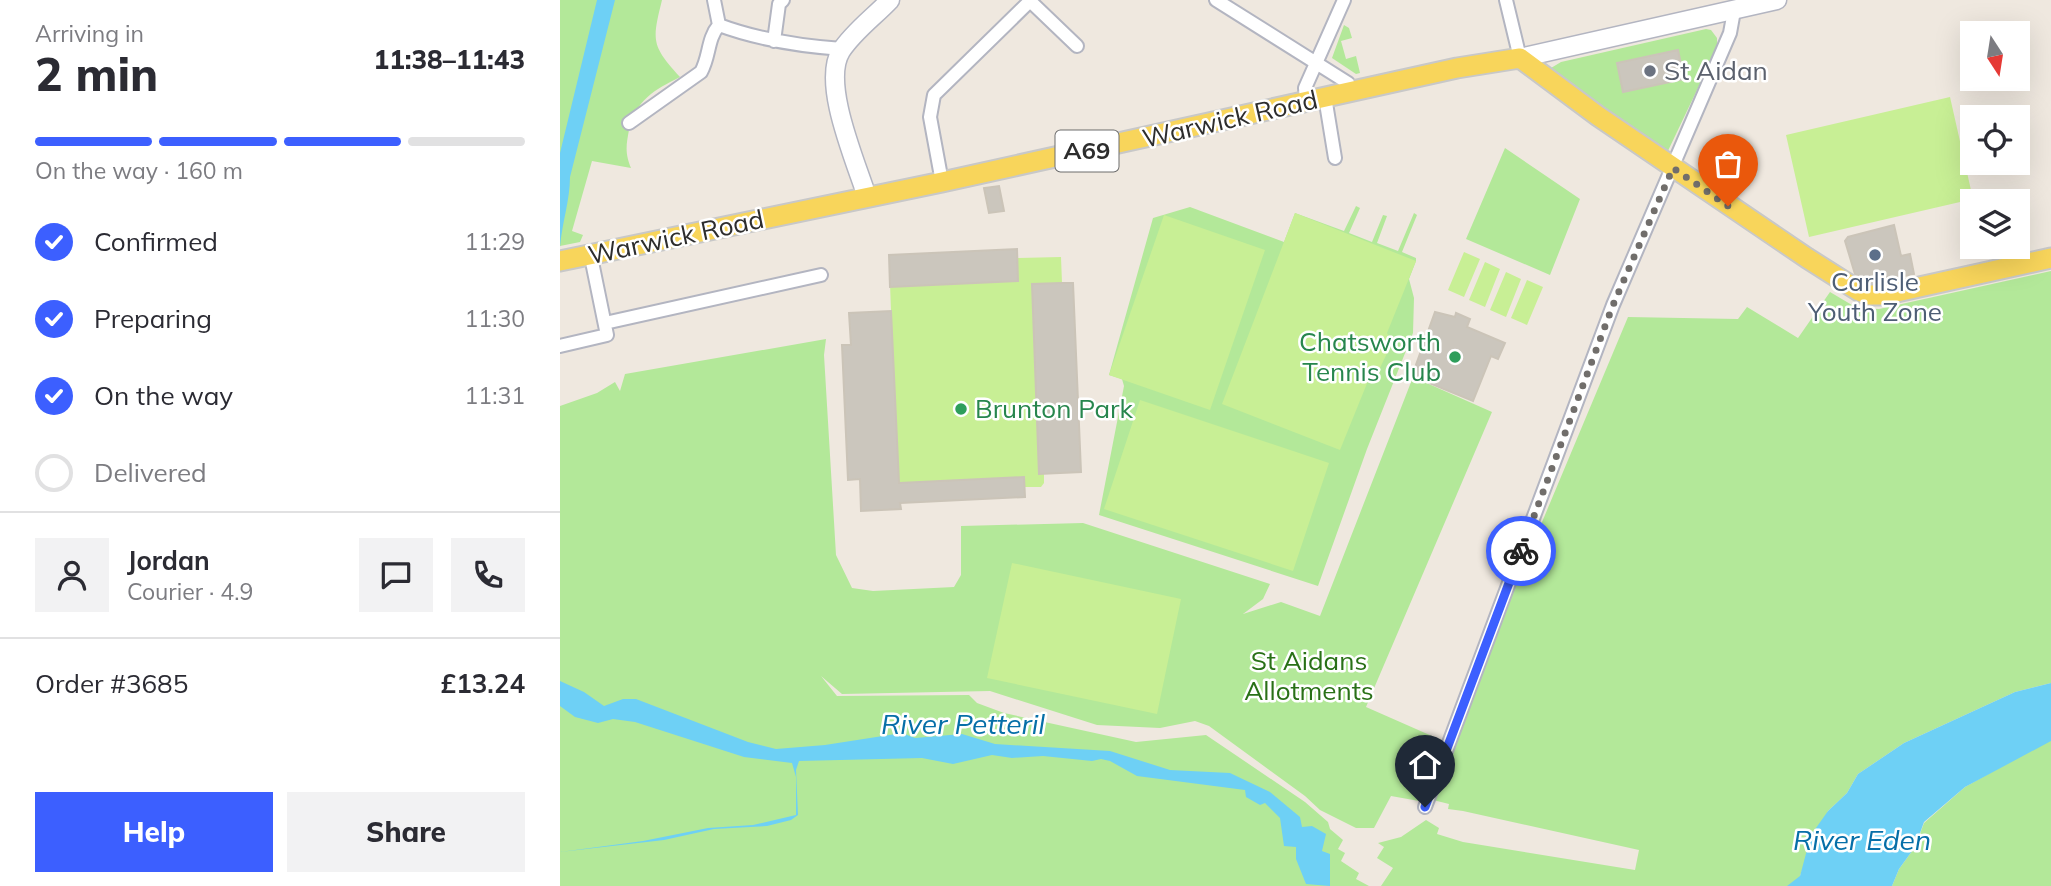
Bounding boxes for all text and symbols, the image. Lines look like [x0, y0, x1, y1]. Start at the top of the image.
text: Arriving in [35, 19, 144, 48]
north arrow [1960, 21, 2030, 91]
map controls [1960, 21, 2030, 259]
text: 11:38–11:43 [374, 43, 525, 76]
text: 2 min [35, 45, 158, 103]
place label: St Aidan [1664, 54, 1768, 87]
marker: St Aidan [1642, 63, 1658, 79]
street label: Warwick Road [1139, 82, 1321, 155]
button: locate [1960, 105, 2030, 175]
road number: A69 [1056, 131, 1118, 172]
pin [1698, 134, 1758, 206]
icon: bag [1709, 145, 1747, 183]
text: On the way · 160 m [35, 156, 243, 185]
button: layers [1960, 189, 2030, 259]
street label: Warwick Road [585, 202, 767, 271]
icon: check [35, 223, 73, 261]
text: Confirmed [94, 225, 218, 258]
text: 11:29 [465, 227, 525, 256]
marker: Carlisle Youth Zone [1867, 247, 1883, 263]
place label: Carlisle Youth Zone [1807, 265, 1942, 328]
icon: check [35, 300, 73, 338]
text: Preparing [94, 302, 212, 335]
text: 11:30 [465, 304, 525, 333]
place label: Chatsworth Tennis Club [1299, 325, 1441, 388]
marker: Chatsworth Tennis Club [1447, 349, 1463, 365]
icon: check [35, 377, 73, 415]
text: On the way [94, 379, 233, 412]
text: 11:31 [465, 381, 525, 410]
place label: Brunton Park [975, 392, 1134, 425]
marker: Brunton Park [953, 401, 969, 417]
text: Delivered [94, 456, 207, 489]
courier [1486, 516, 1556, 586]
icon: bike [1502, 532, 1540, 570]
button: person [35, 538, 109, 612]
button: chat [359, 538, 433, 612]
button: phone [451, 538, 525, 612]
text: Jordan [127, 544, 210, 577]
text: Courier · 4.9 [127, 577, 253, 606]
park label: St Aidans Allotments [1244, 644, 1374, 707]
text: Order #3685 [35, 667, 188, 700]
text: £13.24 [441, 667, 525, 700]
water label: River Petteril [881, 706, 1045, 741]
pin [1395, 735, 1455, 807]
icon: home [1406, 746, 1444, 784]
button: Help [35, 792, 273, 872]
button: Share [287, 792, 525, 872]
water label: River Eden [1793, 822, 1931, 857]

